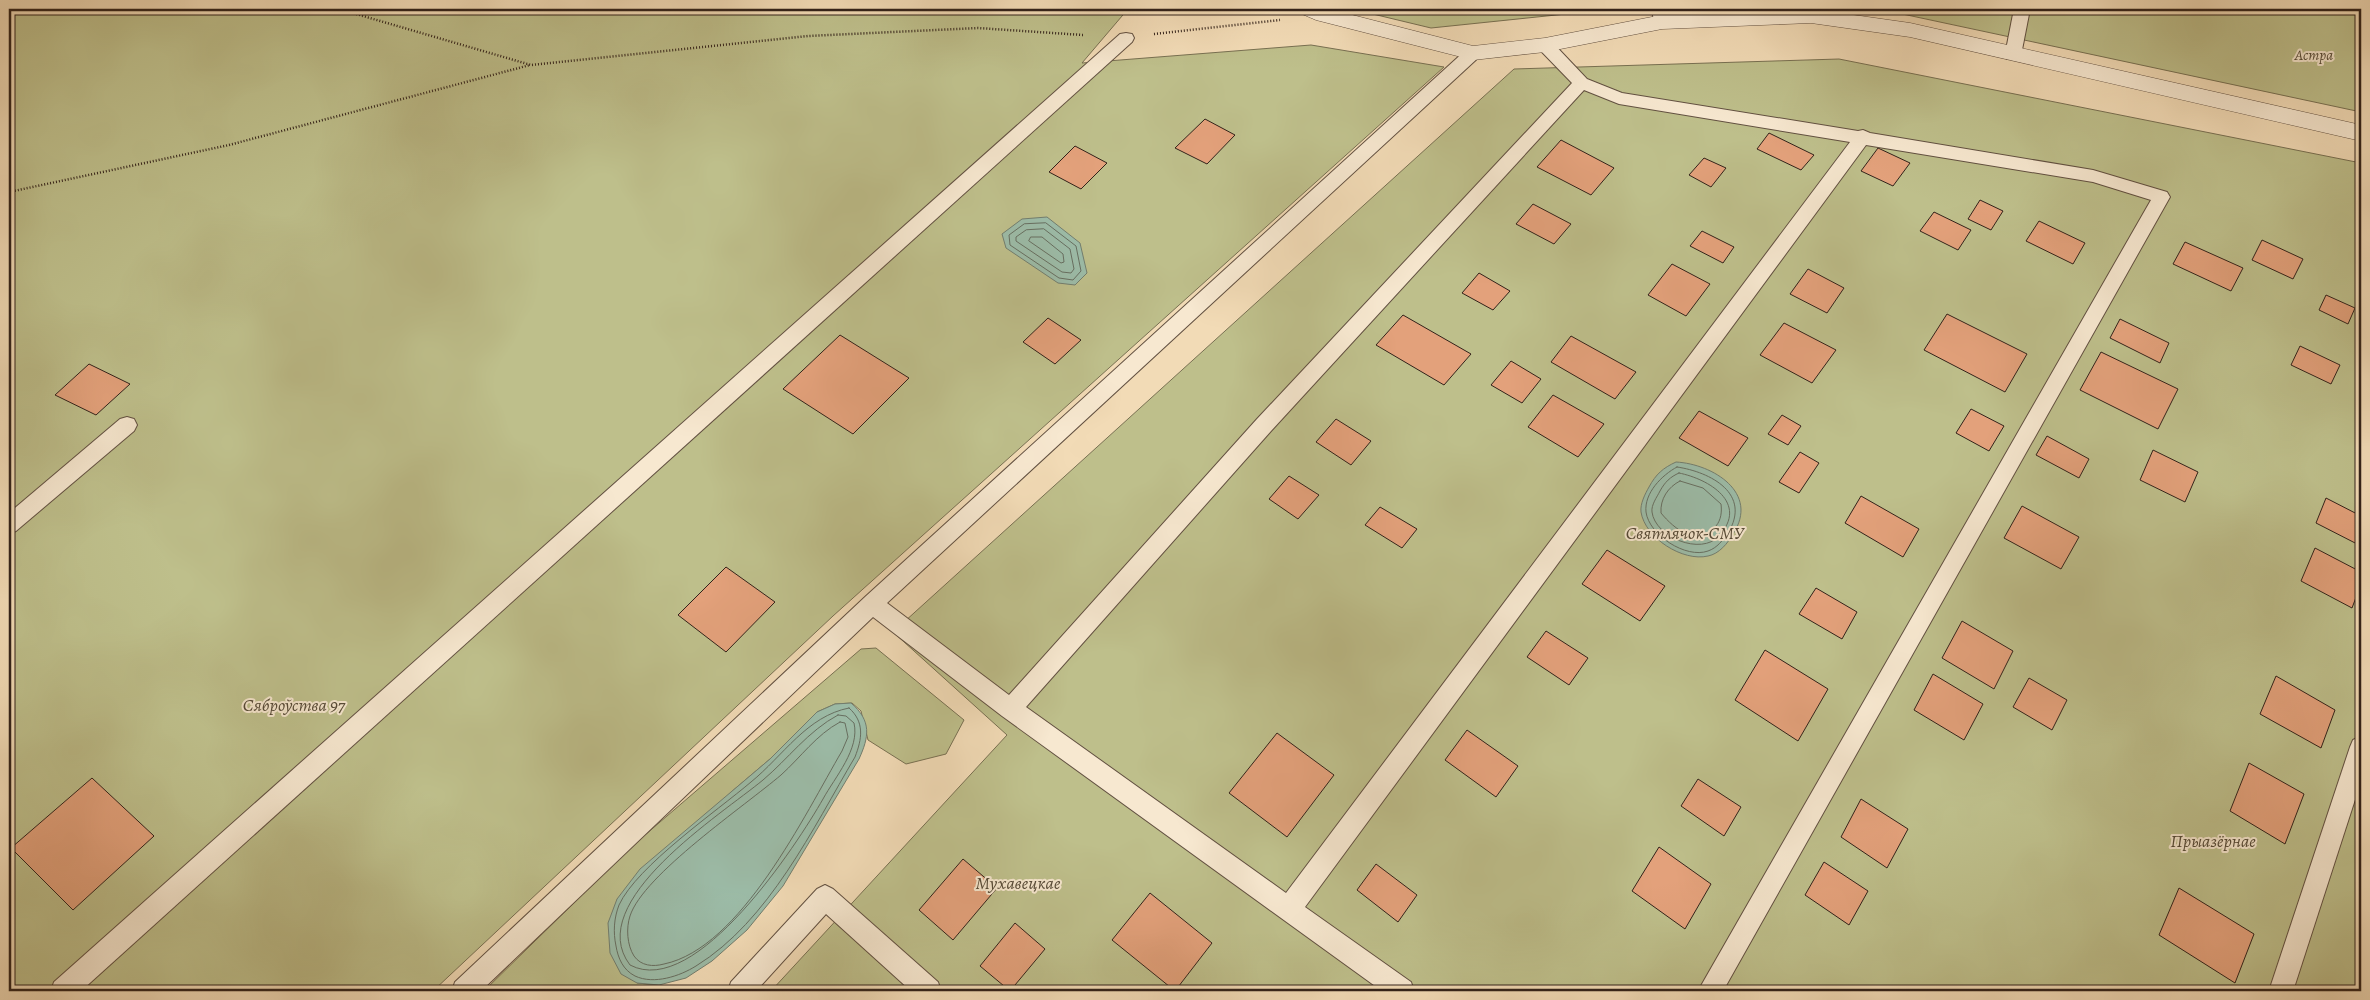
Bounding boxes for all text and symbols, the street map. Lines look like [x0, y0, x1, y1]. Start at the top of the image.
park label: Астра [2294, 45, 2333, 65]
park label: Святлячок-СМУ [1626, 521, 1745, 545]
park label: Сяброўства 97 [243, 693, 346, 717]
park label: Прыазёрнае [2170, 829, 2256, 853]
park label: Мухавецкае [976, 871, 1061, 895]

